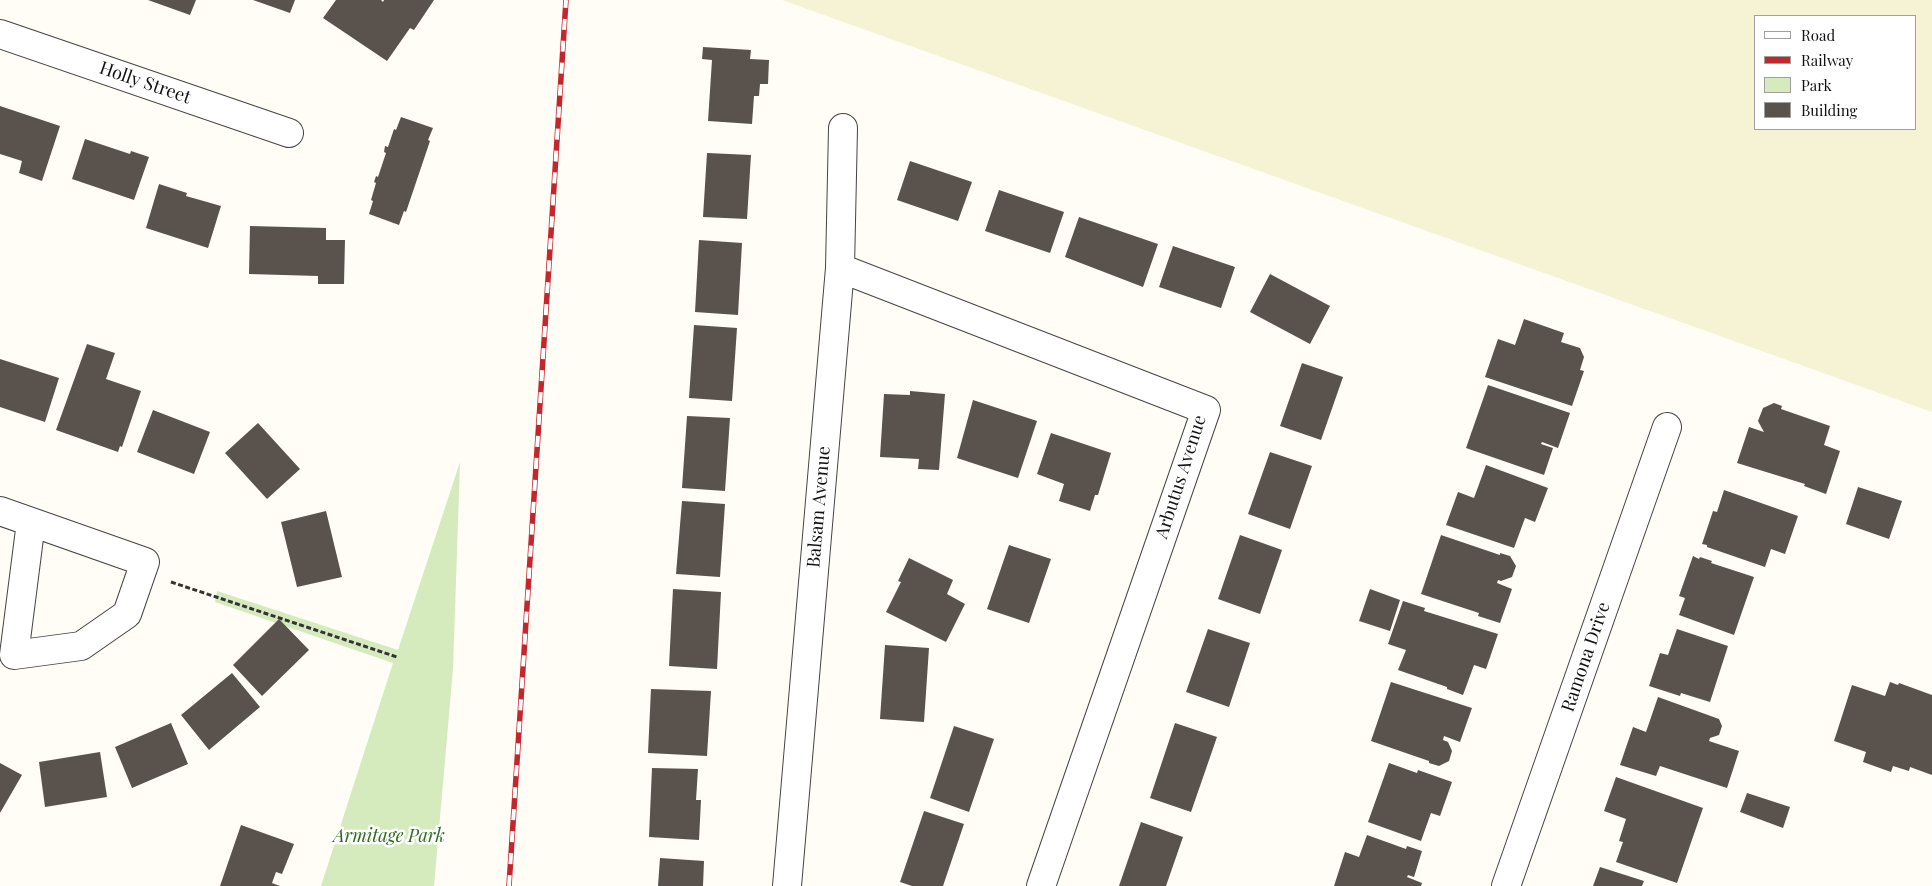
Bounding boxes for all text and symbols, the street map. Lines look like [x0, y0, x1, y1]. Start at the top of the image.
legend [1754, 15, 1917, 130]
text: Road [1801, 25, 1835, 45]
text: Railway [1801, 50, 1853, 70]
street label: Holly Street [96, 57, 194, 109]
text: Park [1801, 75, 1832, 95]
text: Building [1801, 100, 1857, 120]
street label: Arbutus Avenue [1151, 413, 1211, 541]
street label: Balsam Avenue [803, 445, 835, 569]
street label: Ramona Drive [1557, 599, 1615, 715]
park label: Armitage Park [333, 825, 445, 847]

